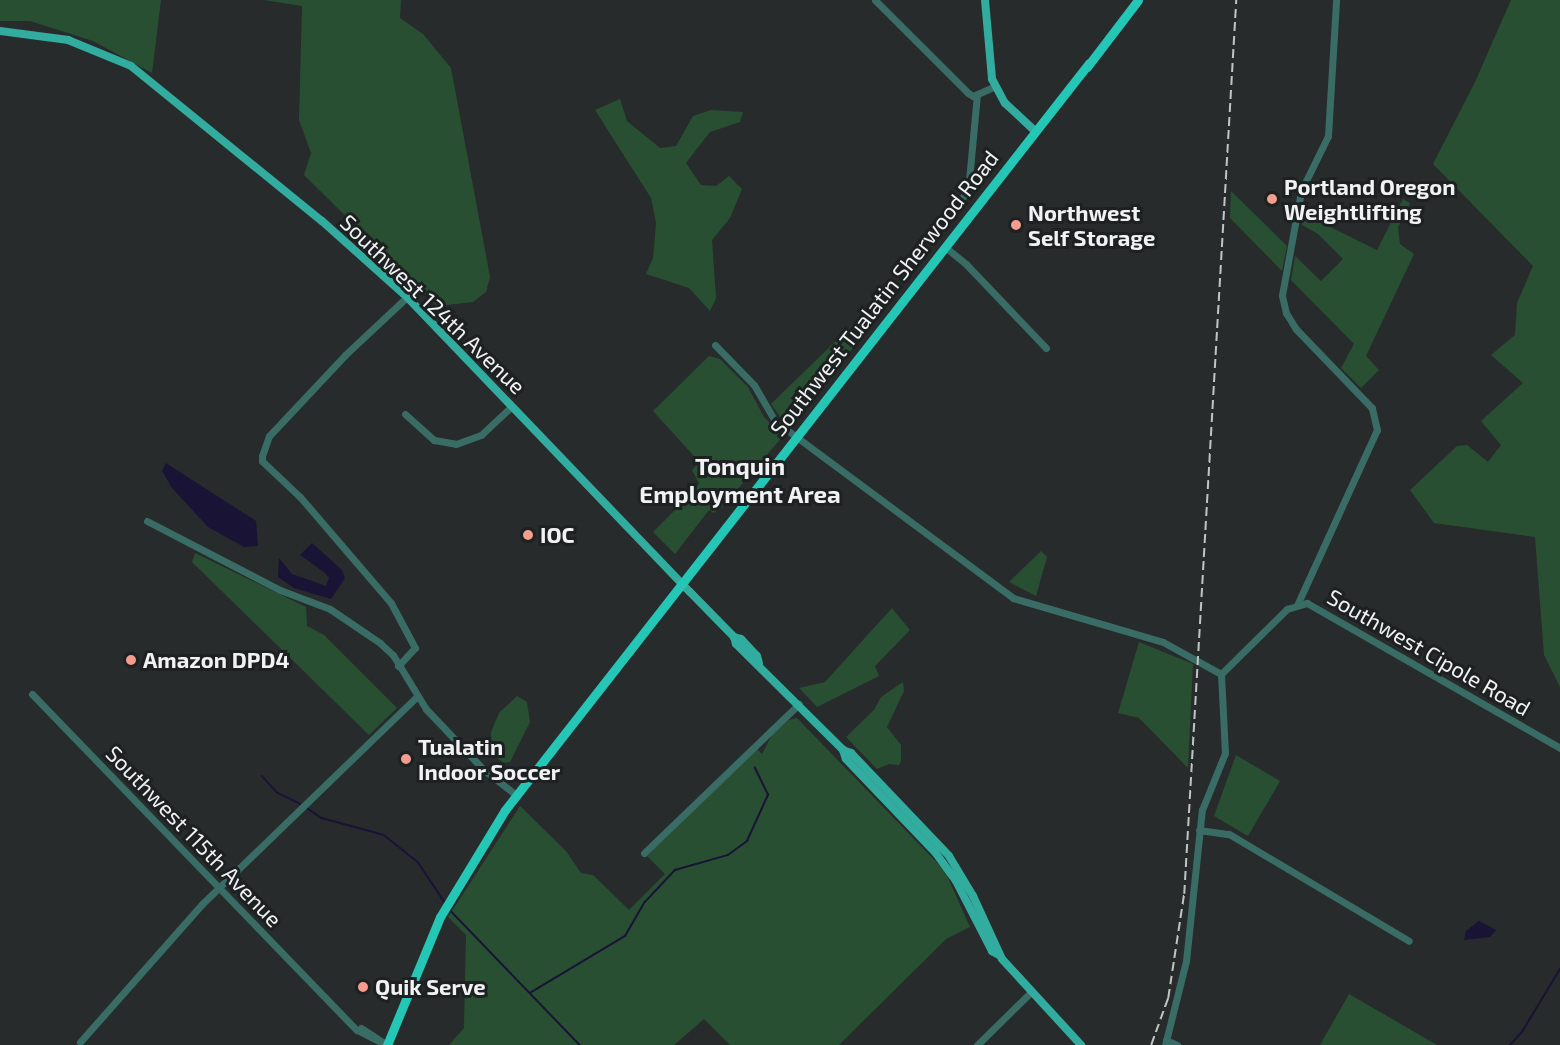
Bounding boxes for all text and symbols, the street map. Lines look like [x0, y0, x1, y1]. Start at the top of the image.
street label: Southwest Tualatin Sherwood Road [764, 145, 1004, 441]
place label: Portland Oregon Weightlifting [1284, 173, 1455, 224]
marker: Portland Oregon Weightlifting [1265, 192, 1279, 206]
place label: Northwest Self Storage [1028, 199, 1156, 250]
street label: Southwest 124th Avenue [335, 209, 531, 399]
marker: Northwest Self Storage [1009, 218, 1023, 232]
district label: Tonquin Employment Area [639, 452, 841, 508]
place label: IOC [540, 522, 574, 548]
marker: IOC [521, 528, 535, 542]
street label: Southwest Cipole Road [1323, 583, 1535, 721]
place label: Amazon DPD4 [143, 647, 289, 673]
marker: Amazon DPD4 [124, 653, 138, 667]
place label: Tualatin Indoor Soccer [418, 733, 561, 784]
street label: Southwest 115th Avenue [100, 740, 288, 932]
marker: Tualatin Indoor Soccer [399, 752, 413, 766]
place label: Quik Serve [375, 974, 486, 1000]
marker: Quik Serve [356, 980, 370, 994]

